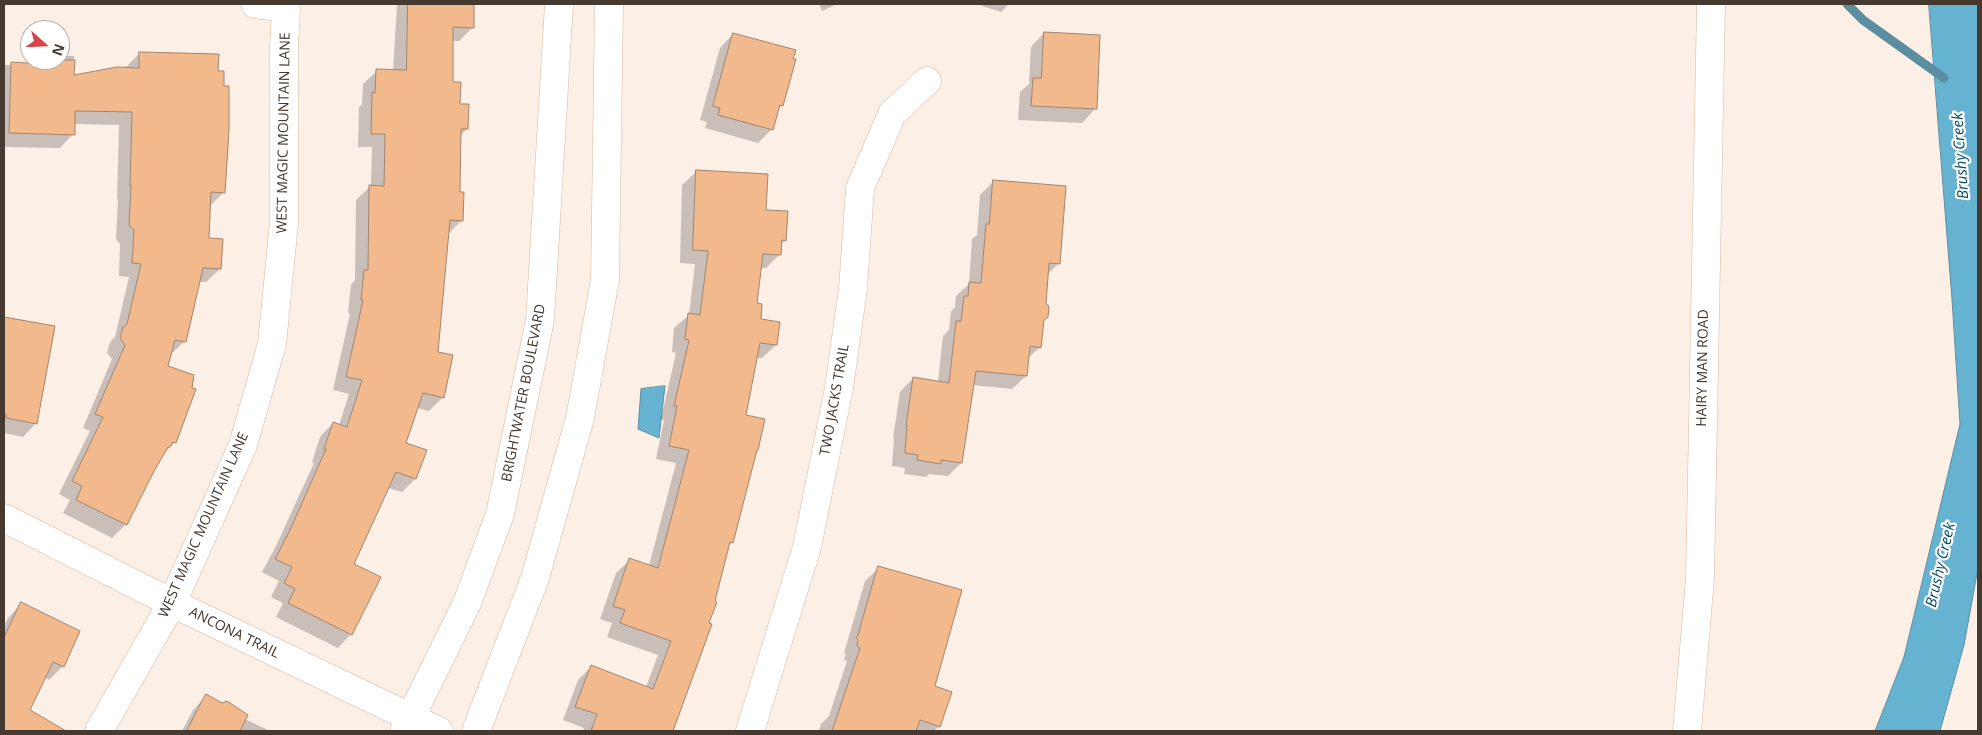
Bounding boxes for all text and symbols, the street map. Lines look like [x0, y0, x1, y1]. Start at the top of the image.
north arrow [20, 20, 70, 70]
street label: WEST MAGIC MOUNTAIN LANE [274, 32, 294, 234]
text: N [48, 41, 70, 59]
water label: Brushy Creek [1949, 112, 1973, 200]
street label: BRIGHTWATER BOULEVARD [499, 303, 549, 483]
street label: HAIRY MAN ROAD [1694, 309, 1712, 427]
street label: TWO JACKS TRAIL [817, 343, 853, 457]
street label: WEST MAGIC MOUNTAIN LANE [155, 430, 253, 620]
water label: Brushy Creek [1923, 521, 1959, 609]
street label: ANCONA TRAIL [186, 604, 282, 662]

